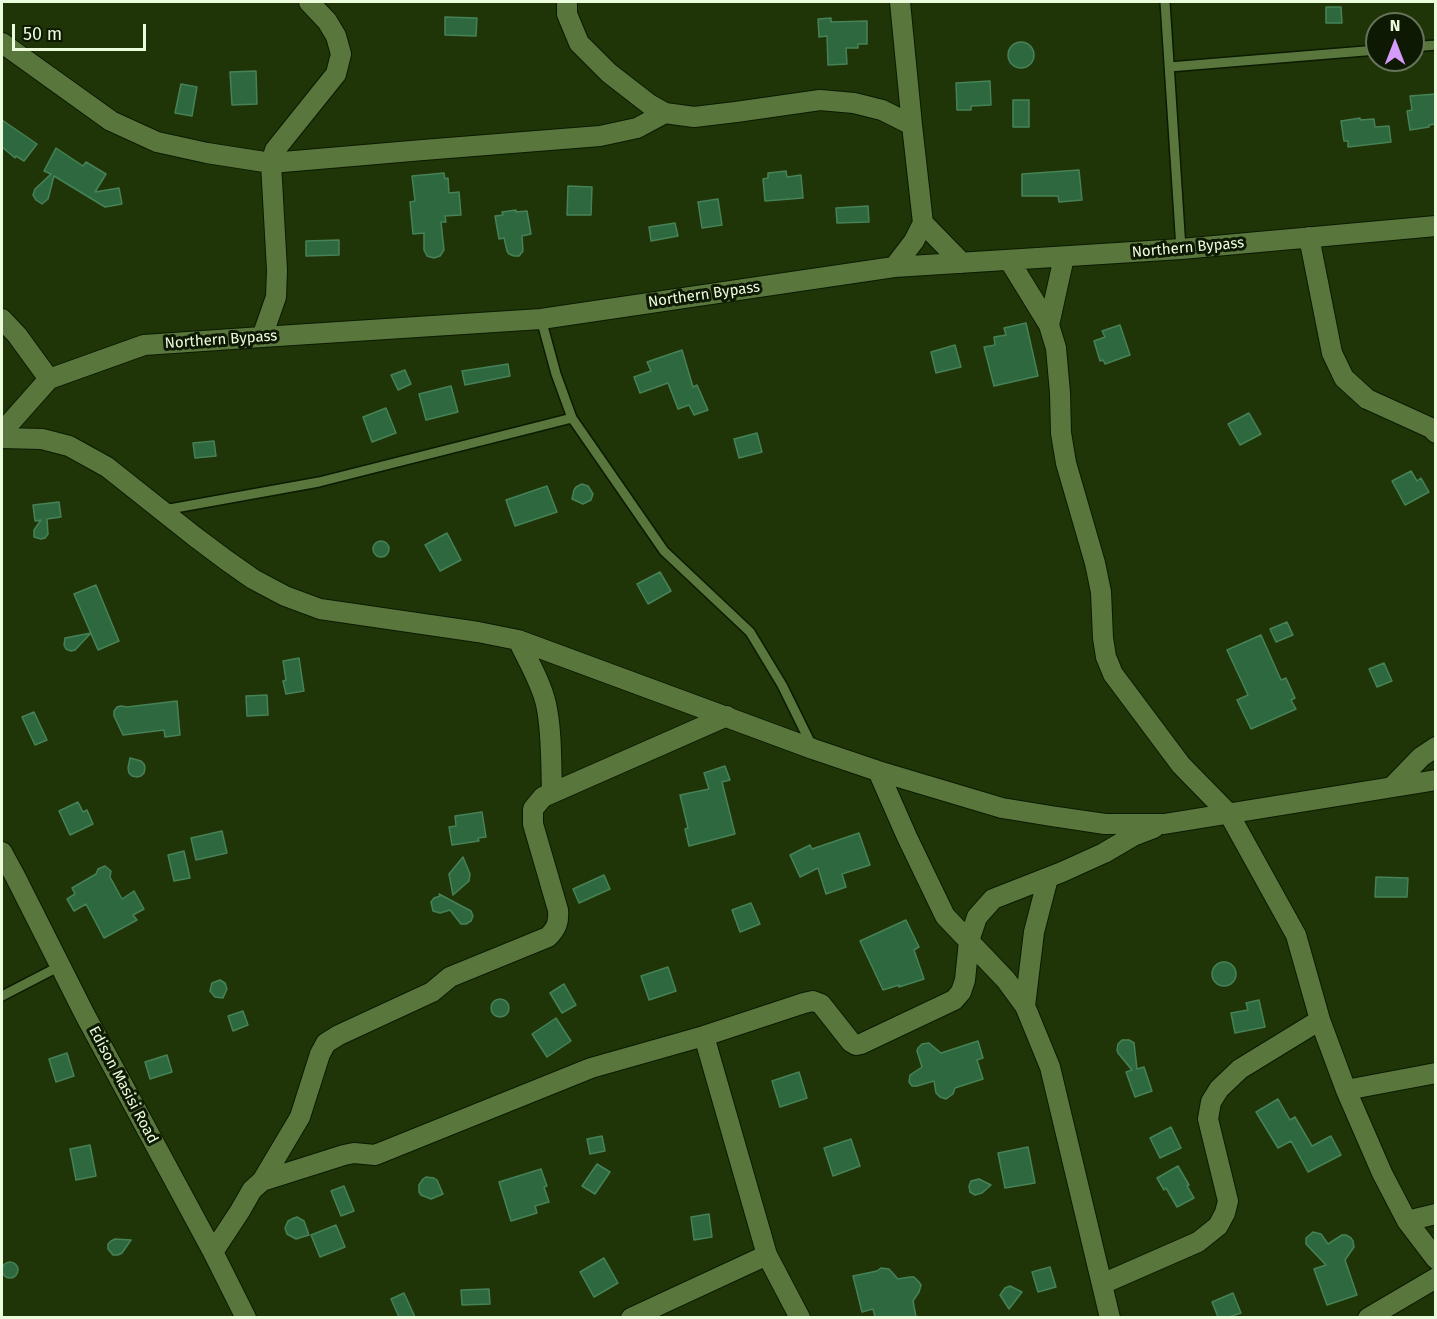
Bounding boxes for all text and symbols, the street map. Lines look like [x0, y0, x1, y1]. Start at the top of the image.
scale bar [15, 12, 148, 50]
north arrow [1365, 12, 1425, 72]
text: N [1390, 16, 1400, 35]
text: 50 m [23, 23, 62, 45]
street label: Northern Bypass [1131, 234, 1245, 262]
street label: Northern Bypass [647, 278, 761, 312]
street label: Northern Bypass [164, 327, 278, 353]
street label: Edison Masisi Road [84, 1023, 162, 1147]

